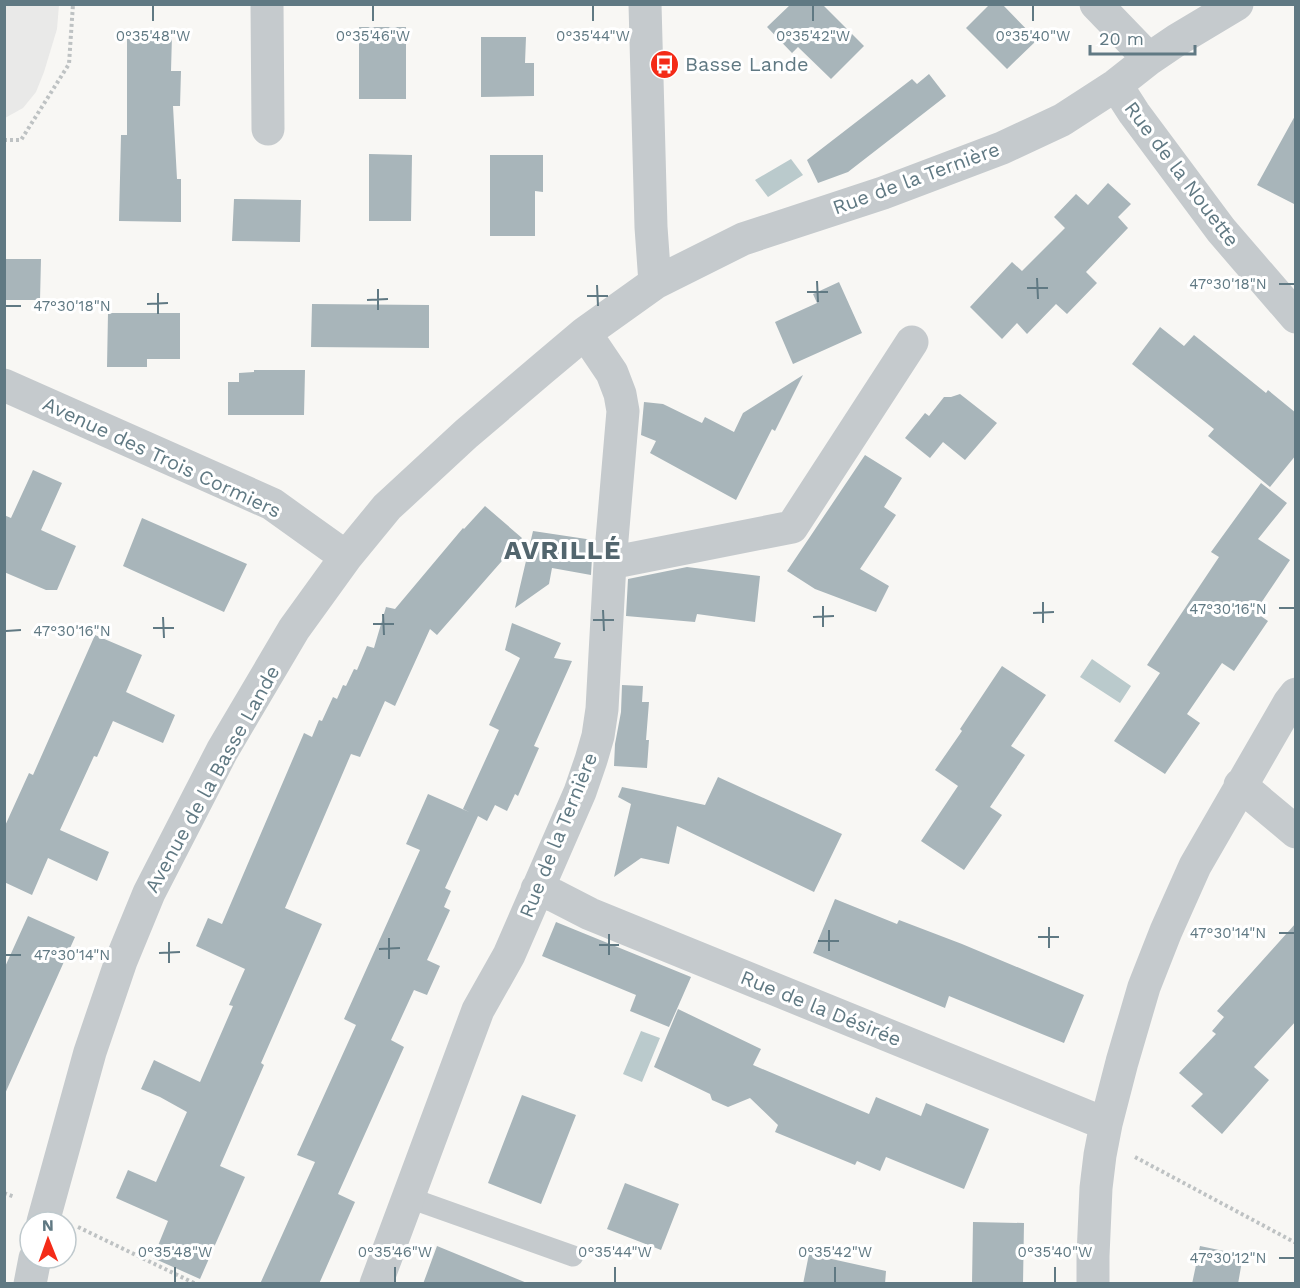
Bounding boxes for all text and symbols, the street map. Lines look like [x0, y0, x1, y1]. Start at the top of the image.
scale bar [1090, 18, 1195, 56]
text: 0°35'48"W [116, 27, 190, 45]
text: 0°35'46"W [336, 27, 410, 45]
text: 0°35'44"W [556, 27, 630, 45]
text: 0°35'42"W [776, 27, 850, 45]
text: 0°35'40"W [996, 27, 1070, 45]
text: 20 m [1099, 28, 1144, 49]
bus stop icon: Basse Lande [648, 48, 680, 80]
place label: Basse Lande [685, 52, 809, 76]
street label: Rue de la Nouette [1120, 97, 1244, 251]
street label: Rue de la Ternière [829, 137, 1003, 219]
text: 47°30'18"N [1189, 275, 1267, 293]
text: 47°30'18"N [33, 297, 111, 315]
street label: Avenue des Trois Cormiers [39, 391, 285, 523]
district label: AVRILLÉ [504, 535, 622, 565]
text: 47°30'16"N [1189, 600, 1267, 618]
text: 47°30'16"N [33, 622, 111, 640]
street label: Avenue de la Basse Lande [139, 661, 285, 897]
street label: Rue de la Ternière [514, 749, 602, 921]
text: 47°30'14"N [1190, 924, 1266, 942]
text: 47°30'14"N [34, 946, 110, 964]
street label: Rue de la Désirée [737, 965, 905, 1051]
north arrow [18, 1210, 78, 1270]
text: N [42, 1216, 54, 1235]
text: 0°35'48"W [138, 1243, 212, 1261]
text: 0°35'46"W [358, 1243, 432, 1261]
text: 0°35'44"W [578, 1243, 652, 1261]
text: 0°35'42"W [798, 1243, 872, 1261]
text: 0°35'40"W [1018, 1243, 1092, 1261]
text: 47°30'12"N [1190, 1249, 1266, 1267]

